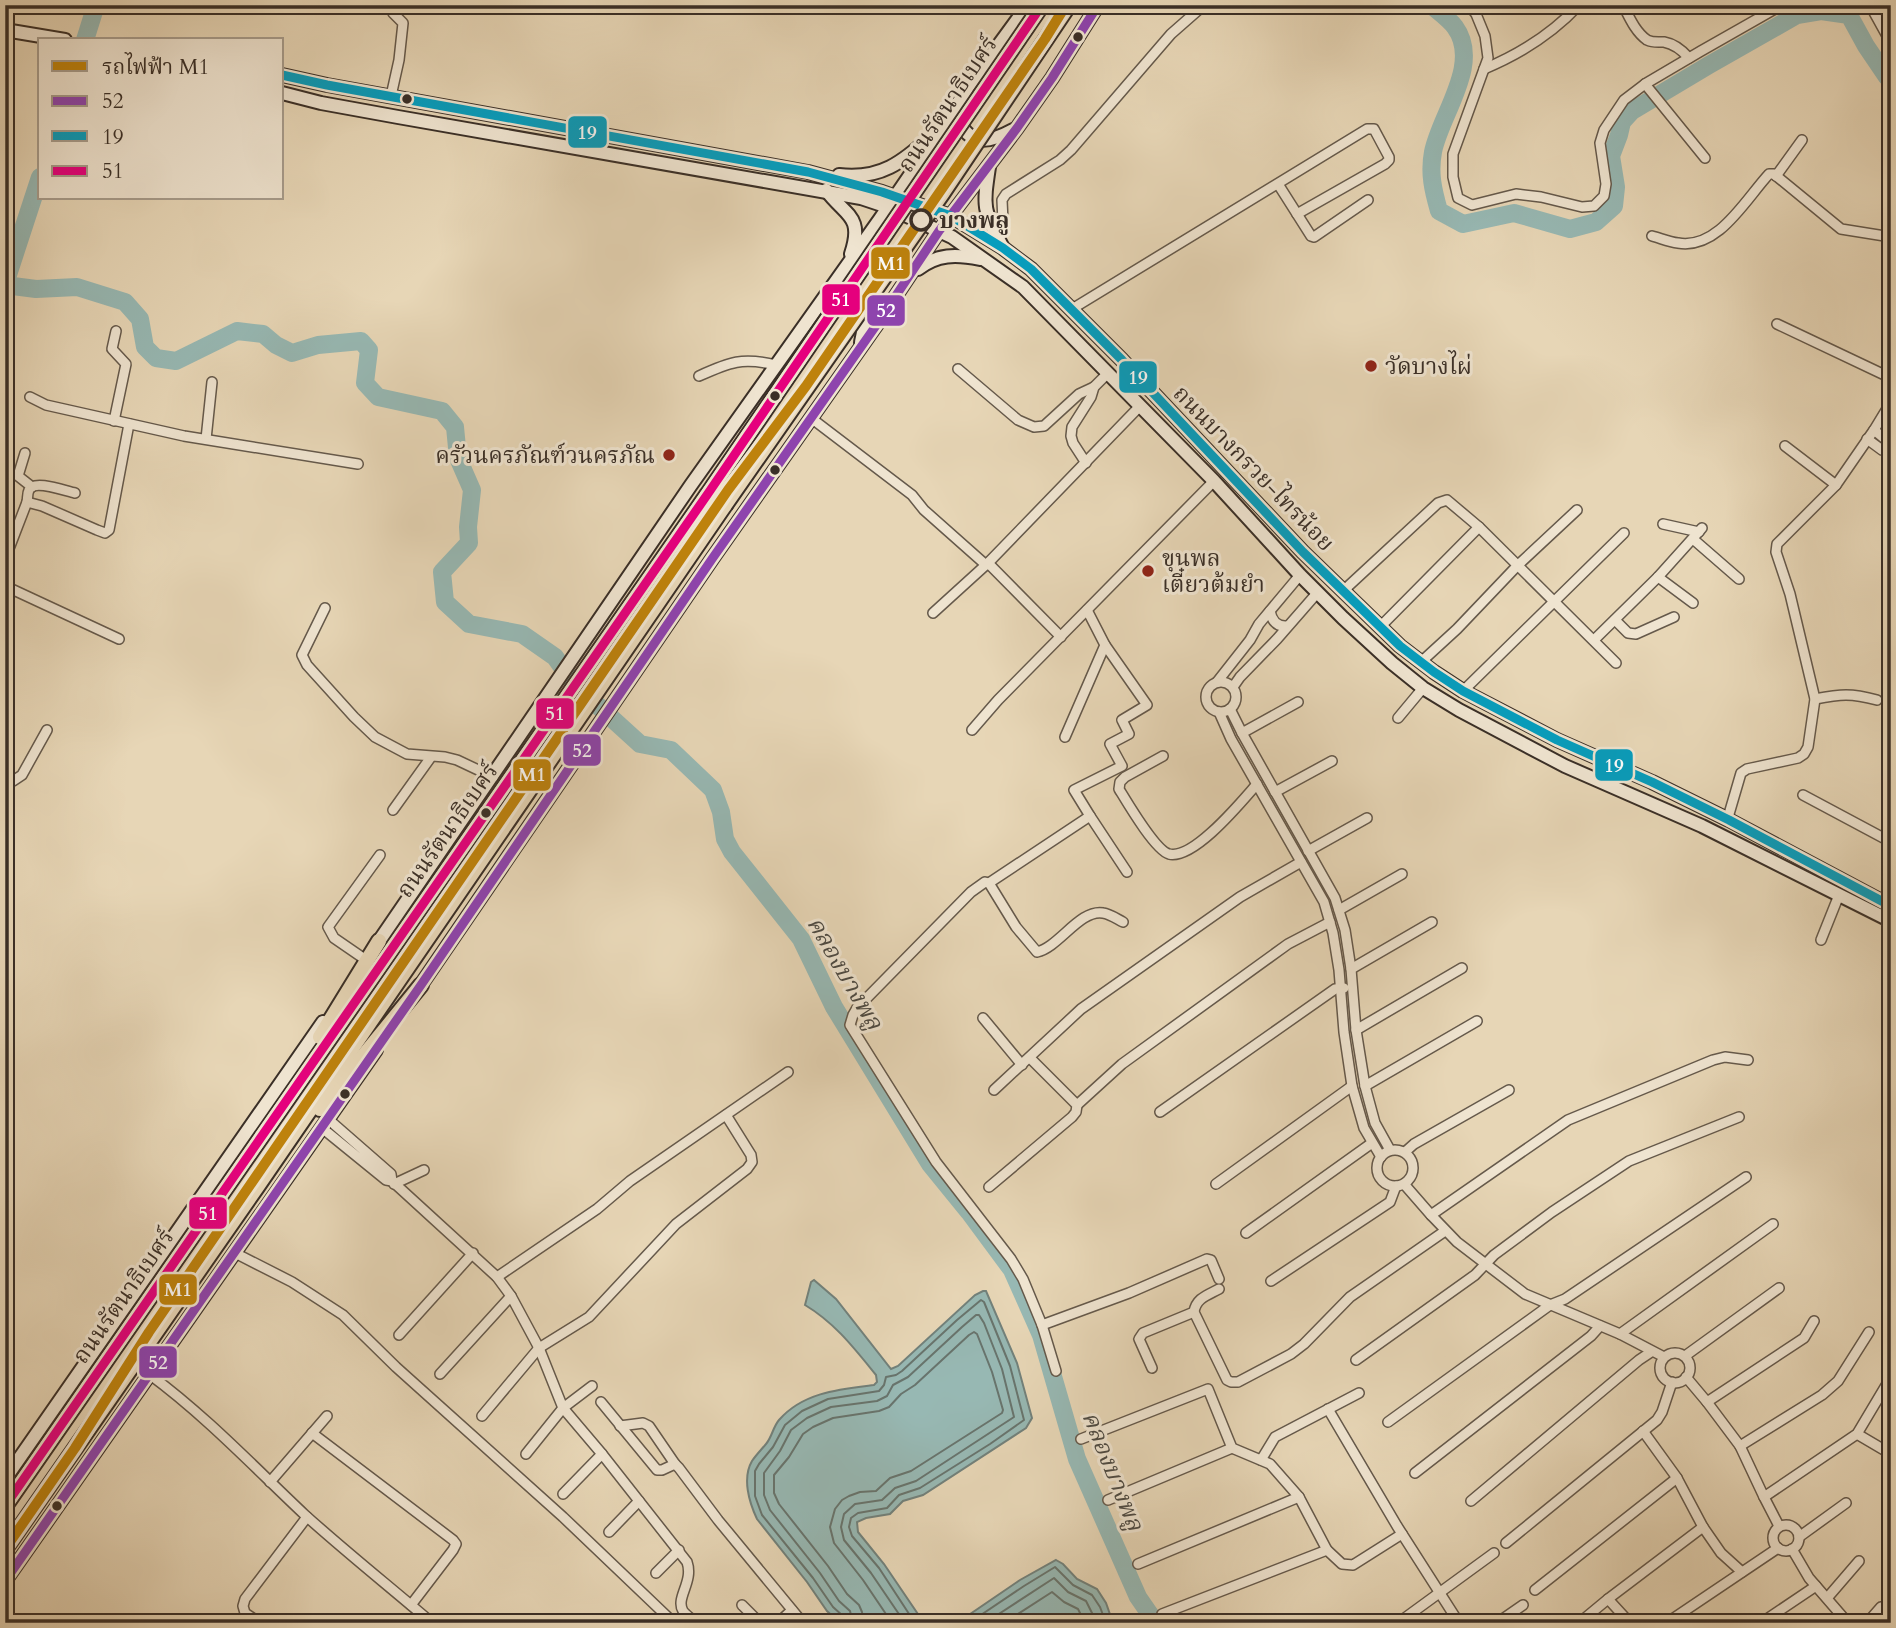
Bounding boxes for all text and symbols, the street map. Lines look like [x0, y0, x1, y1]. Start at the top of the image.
street label: ถนนรัตนาธิเบศร์ [890, 30, 1005, 178]
unlabelled marker [1071, 30, 1085, 44]
legend [38, 38, 284, 200]
text: รถไฟฟ้า M1 [102, 52, 209, 82]
text: 52 [102, 87, 124, 116]
unlabelled marker [400, 92, 414, 106]
line badge: 19 [567, 115, 608, 149]
text: 19 [577, 120, 597, 146]
text: 19 [102, 123, 124, 152]
text: 51 [102, 157, 124, 186]
place label: บางพลู [939, 205, 1009, 236]
marker: บางพลู [910, 209, 932, 231]
line badge: M1 [870, 246, 911, 280]
text: M1 [877, 251, 905, 277]
line badge: 51 [821, 283, 861, 316]
text: 51 [831, 287, 851, 313]
line badge: 52 [866, 294, 906, 327]
text: 52 [876, 298, 896, 324]
place label: วัดบางไผ่ [1385, 350, 1472, 382]
marker: วัดบางไผ่ [1363, 358, 1379, 374]
line badge: 19 [1118, 360, 1158, 394]
text: 19 [1128, 365, 1148, 391]
street label: ถนนบางกรวย-ไทรน้อย [1166, 378, 1342, 558]
unlabelled marker [768, 389, 782, 403]
place label: ครัวนครภัณฑ์วนครภัณ [435, 440, 655, 471]
marker: ครัวนครภัณฑ์วนครภัณ [661, 447, 677, 463]
unlabelled marker [768, 463, 782, 477]
place label: ขุนพล เตี๋ยวต้มยำ [1162, 543, 1265, 600]
marker: ขุนพล เตี๋ยวต้มยำ [1140, 563, 1156, 579]
line badge: 51 [535, 697, 575, 730]
text: 51 [545, 701, 565, 727]
line badge: 52 [562, 733, 602, 767]
text: 52 [572, 738, 592, 764]
line badge: 19 [1594, 748, 1634, 782]
text: 19 [1604, 753, 1624, 779]
street label: ถนนรัตนาธิเบศร์ [389, 757, 506, 904]
line badge: M1 [512, 758, 552, 792]
text: M1 [518, 762, 546, 788]
unlabelled marker [479, 806, 493, 820]
water label: คลองบางพลู [799, 910, 891, 1037]
unlabelled marker [338, 1087, 352, 1101]
line badge: 51 [188, 1196, 228, 1230]
text: 51 [198, 1201, 218, 1227]
street label: ถนนรัตนาธิเบศร์ [65, 1223, 182, 1370]
line badge: M1 [158, 1273, 198, 1306]
text: M1 [164, 1277, 192, 1303]
line badge: 52 [138, 1345, 178, 1379]
text: 52 [148, 1350, 168, 1376]
water label: คลองบางพลู [1074, 1407, 1152, 1536]
unlabelled marker [50, 1499, 64, 1513]

